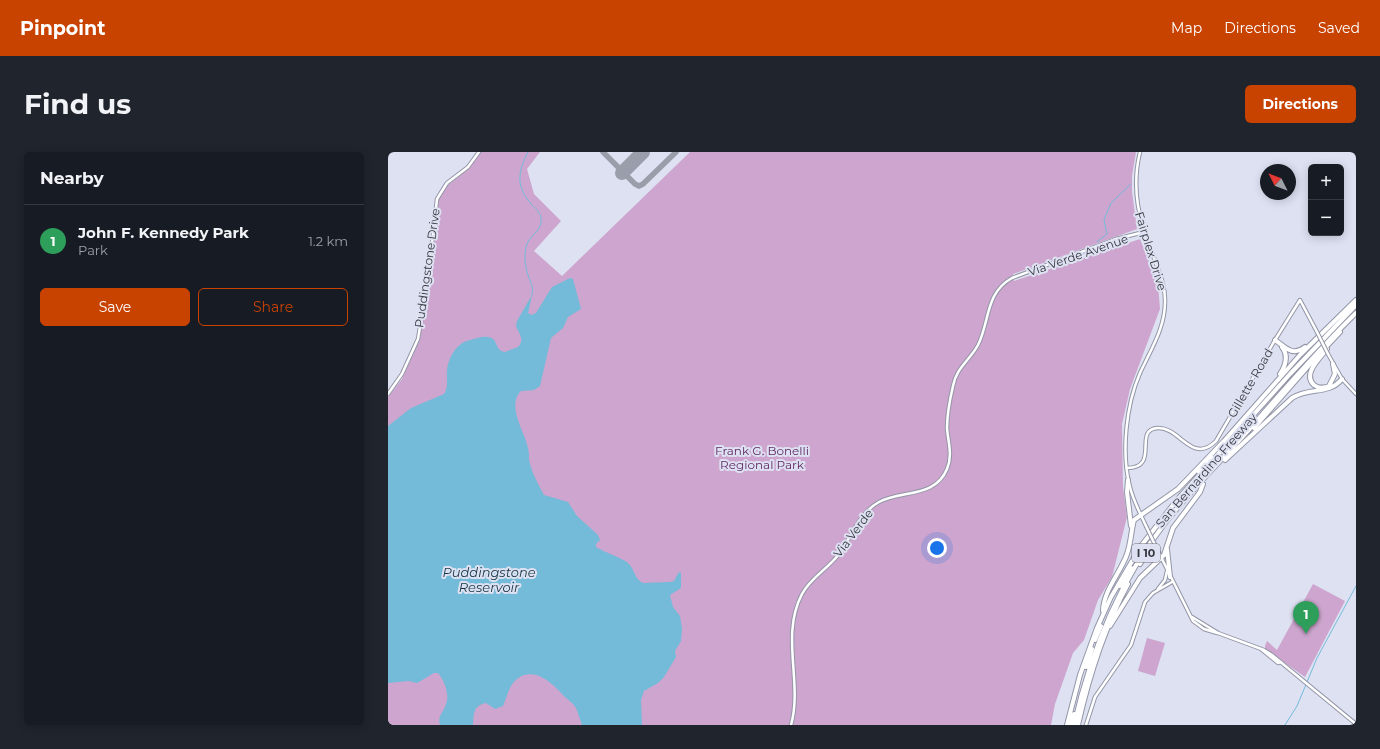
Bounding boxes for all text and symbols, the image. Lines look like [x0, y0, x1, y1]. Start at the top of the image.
text: Pinpoint [20, 17, 105, 40]
text: Map [1171, 19, 1202, 37]
text: Directions [1224, 19, 1296, 37]
text: Saved [1318, 19, 1360, 37]
button: Directions [1245, 85, 1356, 123]
text: Find us [24, 87, 131, 121]
north arrow [1260, 164, 1296, 200]
map controls [1308, 164, 1344, 236]
button: + [1308, 164, 1344, 200]
text: Nearby [40, 168, 104, 188]
button: − [1308, 200, 1344, 236]
street label: Puddingstone Drive [411, 207, 443, 329]
street label: Fairplex Drive [1132, 210, 1170, 292]
text: John F. Kennedy Park [78, 223, 249, 242]
street label: Via Verde Avenue [1026, 231, 1130, 279]
text: 1 [50, 233, 56, 249]
text: 1.2 km [308, 233, 348, 249]
text: Park [78, 242, 108, 258]
button: Save [40, 288, 190, 326]
button: Share [198, 288, 348, 326]
street label: Gillette Road [1224, 346, 1276, 420]
street label: San Bernardino Freeway [1152, 409, 1260, 530]
park label: Frank G. Bonelli Regional Park [715, 443, 809, 472]
street label: Via Verde [830, 506, 876, 560]
your location [927, 538, 947, 558]
road number: I 10 [1132, 544, 1160, 562]
water label: Puddingstone Reservoir [442, 564, 536, 595]
pin: 1 [1293, 601, 1319, 634]

